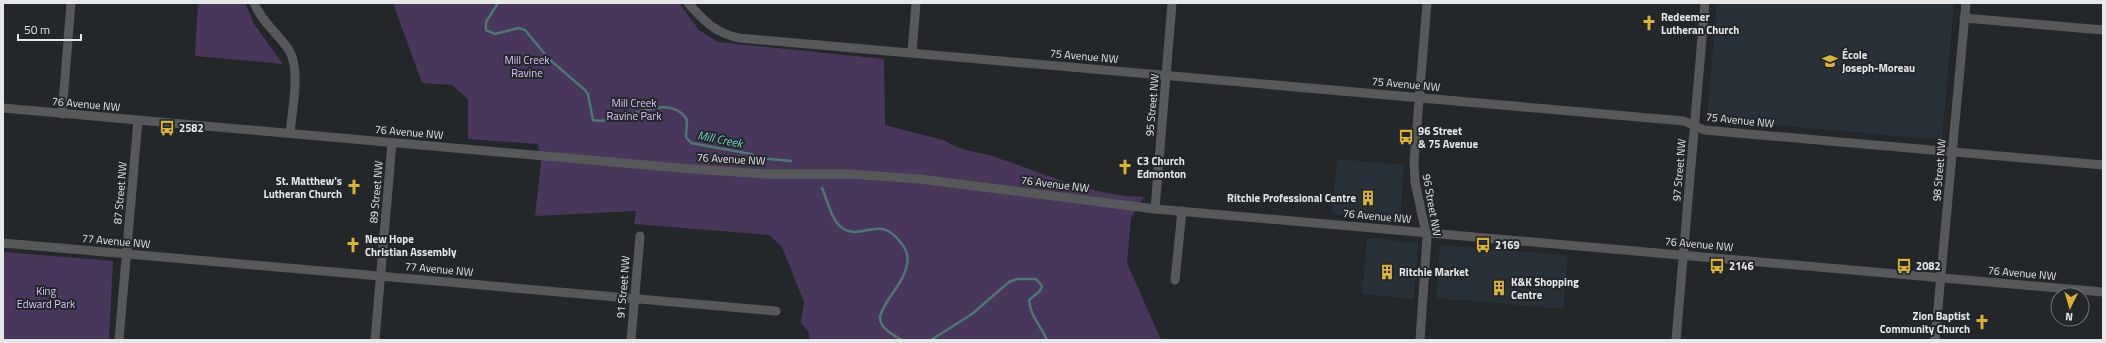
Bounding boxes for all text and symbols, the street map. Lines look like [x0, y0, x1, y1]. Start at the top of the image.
place label: Redeemer Lutheran Church [1661, 9, 1739, 38]
church icon: Redeemer Lutheran Church [1640, 14, 1658, 32]
scale bar [18, 16, 81, 42]
text: 50 m [24, 20, 50, 39]
street label: 75 Avenue NW [1049, 45, 1119, 67]
place label: École Joseph-Moreau [1842, 47, 1915, 76]
park label: Mill Creek Ravine [504, 52, 550, 81]
school or university icon: École Joseph-Moreau [1821, 52, 1839, 70]
street label: 95 Street NW [1141, 73, 1163, 137]
street label: 75 Avenue NW [1371, 73, 1441, 95]
street label: 76 Avenue NW [51, 93, 121, 115]
park label: Mill Creek Ravine Park [607, 95, 662, 124]
street label: 75 Avenue NW [1705, 108, 1775, 132]
bus stop icon: 2582 [158, 119, 176, 137]
place label: 2582 [179, 120, 204, 136]
street label: 76 Avenue NW [374, 121, 444, 143]
place label: 96 Street & 75 Avenue [1418, 123, 1479, 152]
water label: Mill Creek [696, 125, 746, 153]
bus stop icon: 96 Street & 75 Avenue [1397, 128, 1415, 146]
street label: 97 Street NW [1668, 138, 1690, 202]
street label: 98 Street NW [1928, 138, 1950, 202]
street label: 76 Avenue NW [696, 149, 766, 169]
place label: C3 Church Edmonton [1137, 153, 1186, 182]
church icon: C3 Church Edmonton [1116, 158, 1134, 176]
street label: 89 Street NW [365, 160, 387, 224]
street label: 87 Street NW [109, 161, 131, 225]
street label: 76 Avenue NW [1020, 172, 1090, 196]
place label: St. Matthew's Lutheran Church [264, 173, 342, 202]
street label: 96 Street NW [1419, 173, 1445, 238]
church icon: St. Matthew's Lutheran Church [345, 178, 363, 196]
building icon: Ritchie Professional Centre [1359, 189, 1377, 207]
place label: Ritchie Professional Centre [1227, 190, 1356, 206]
street label: 76 Avenue NW [1342, 205, 1412, 227]
street label: 77 Avenue NW [81, 230, 151, 252]
place label: New Hope Christian Assembly [365, 231, 457, 260]
street label: 76 Avenue NW [1664, 233, 1734, 255]
church icon: New Hope Christian Assembly [344, 236, 362, 254]
bus stop icon: 2169 [1474, 236, 1492, 254]
place label: 2169 [1495, 237, 1520, 253]
street label: 91 Street NW [612, 255, 634, 319]
bus stop icon: 2146 [1708, 257, 1726, 275]
bus stop icon: 2082 [1895, 257, 1913, 275]
street label: 77 Avenue NW [404, 258, 474, 280]
place label: 2146 [1729, 258, 1754, 274]
place label: 2082 [1916, 258, 1941, 274]
street label: 76 Avenue NW [1987, 262, 2057, 284]
building icon: Ritchie Market [1378, 263, 1396, 281]
place label: Ritchie Market [1399, 264, 1469, 280]
place label: K&K Shopping Centre [1511, 274, 1579, 303]
building icon: K&K Shopping Centre [1490, 279, 1508, 297]
park label: King Edward Park [17, 283, 76, 312]
north arrow [2050, 287, 2090, 327]
place label: Zion Baptist Community Church [1880, 308, 1970, 337]
text: N [2065, 309, 2074, 325]
church icon: Zion Baptist Community Church [1973, 313, 1991, 331]

